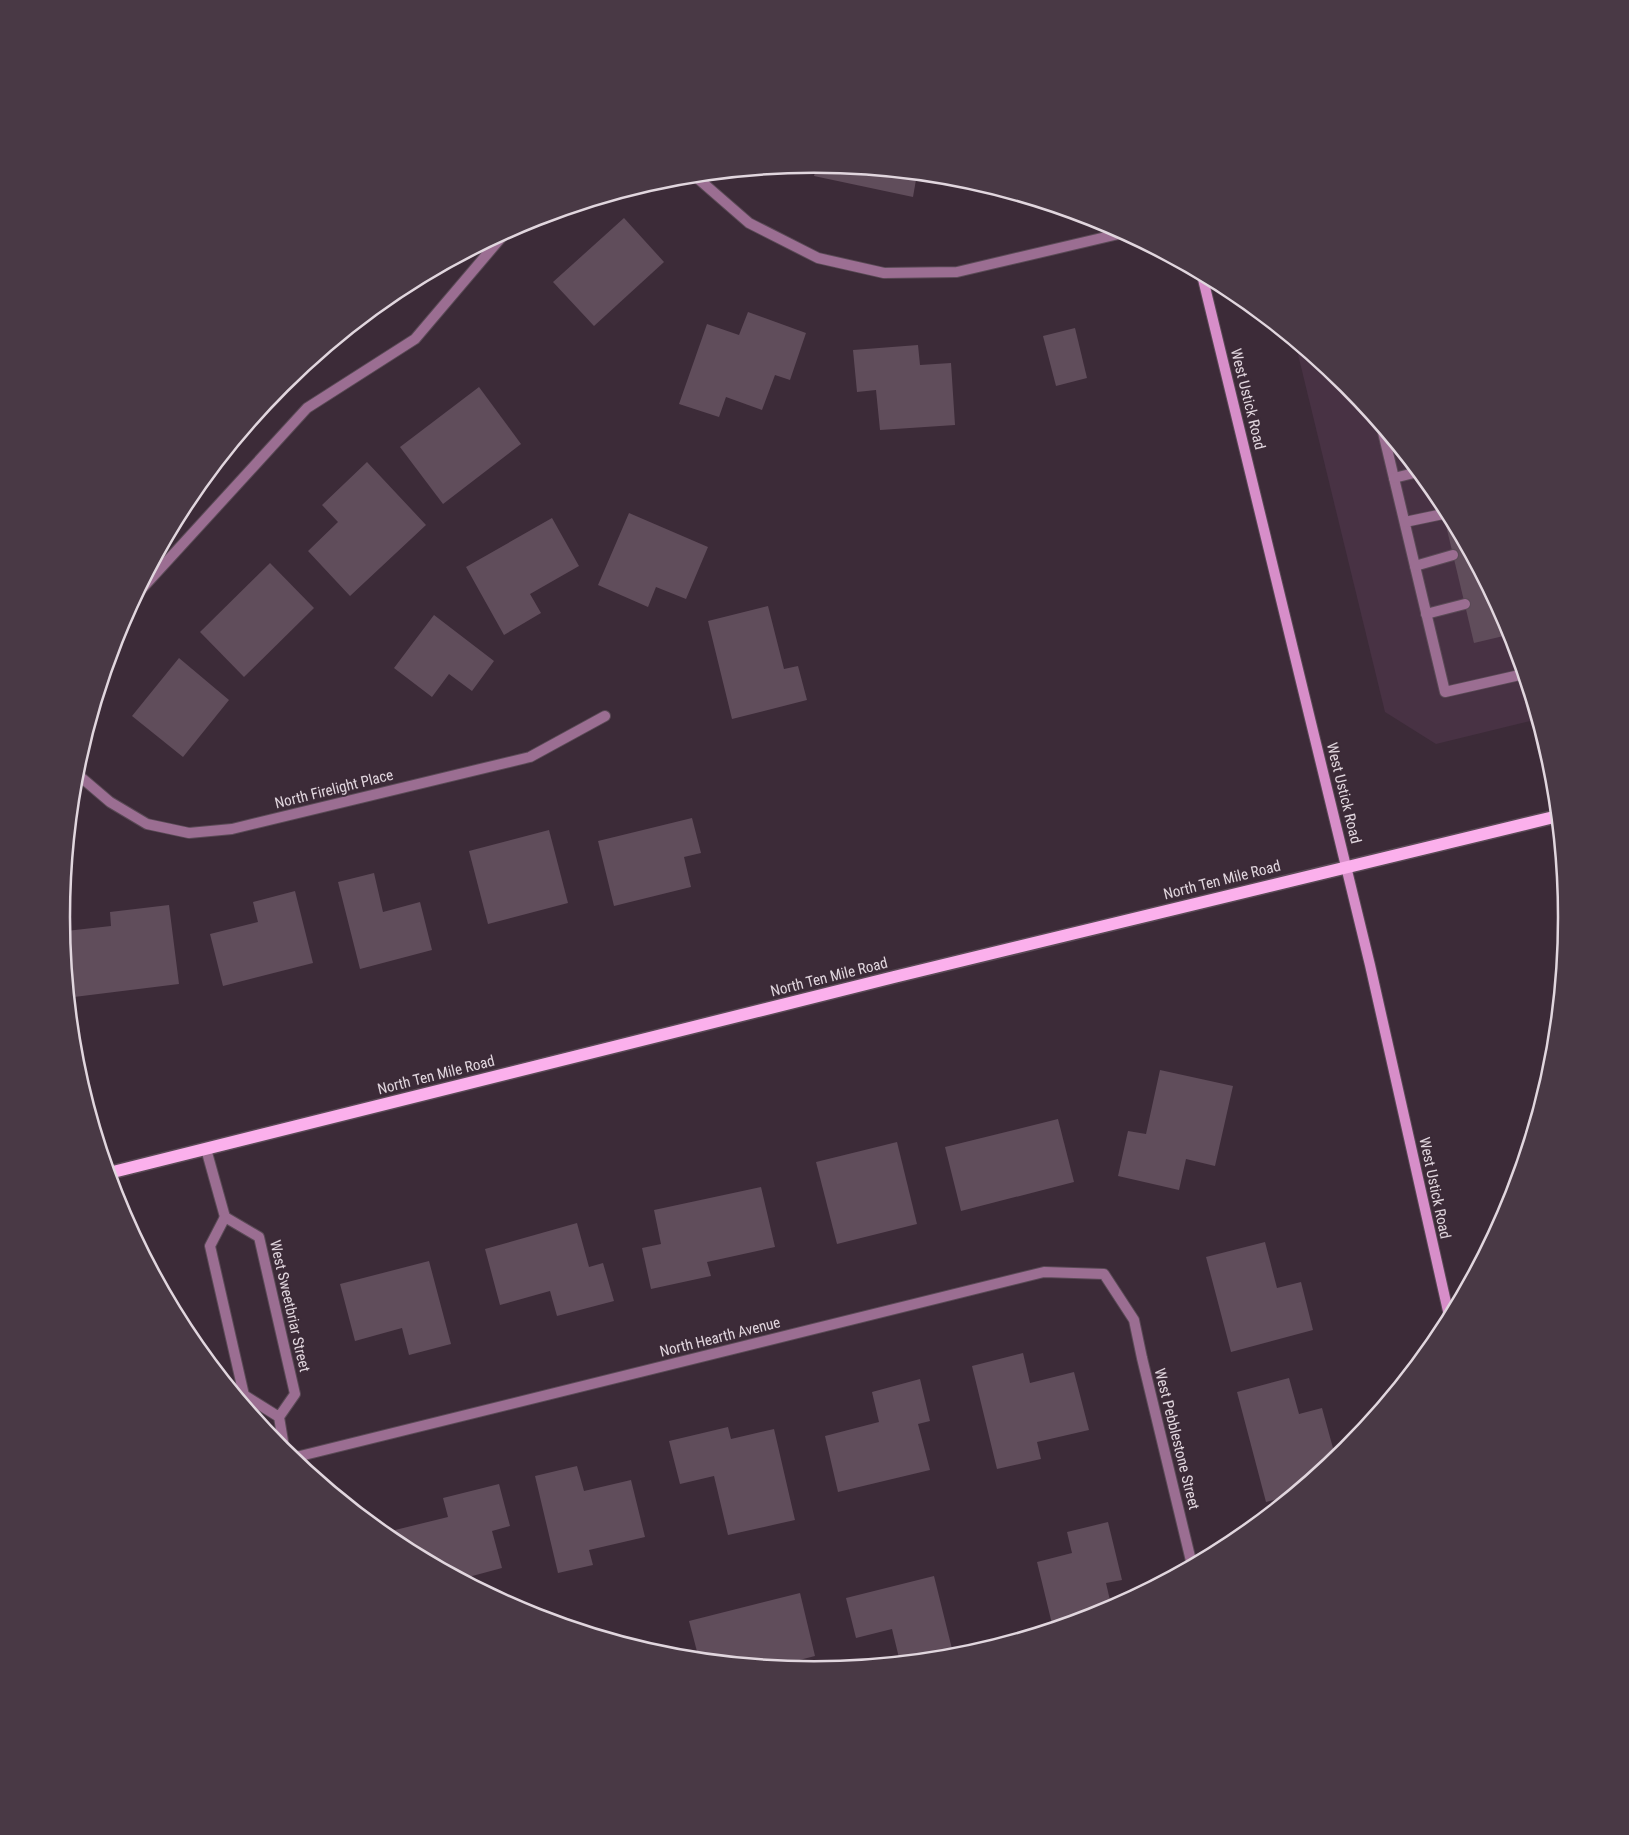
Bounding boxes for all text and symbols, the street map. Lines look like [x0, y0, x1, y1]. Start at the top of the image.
street label: West Ustick Road [1227, 347, 1269, 451]
street label: West Ustick Road [1323, 741, 1365, 845]
street label: North Firelight Place [273, 766, 395, 812]
street label: North Ten Mile Road [1161, 857, 1283, 903]
street label: North Ten Mile Road [768, 954, 890, 1000]
street label: North Ten Mile Road [375, 1052, 497, 1098]
street label: West Ustick Road [1415, 1136, 1455, 1240]
street label: West Sweetbriar Street [266, 1238, 314, 1374]
street label: North Hearth Avenue [658, 1313, 782, 1361]
street label: West Pebblestone Street [1151, 1366, 1203, 1512]

